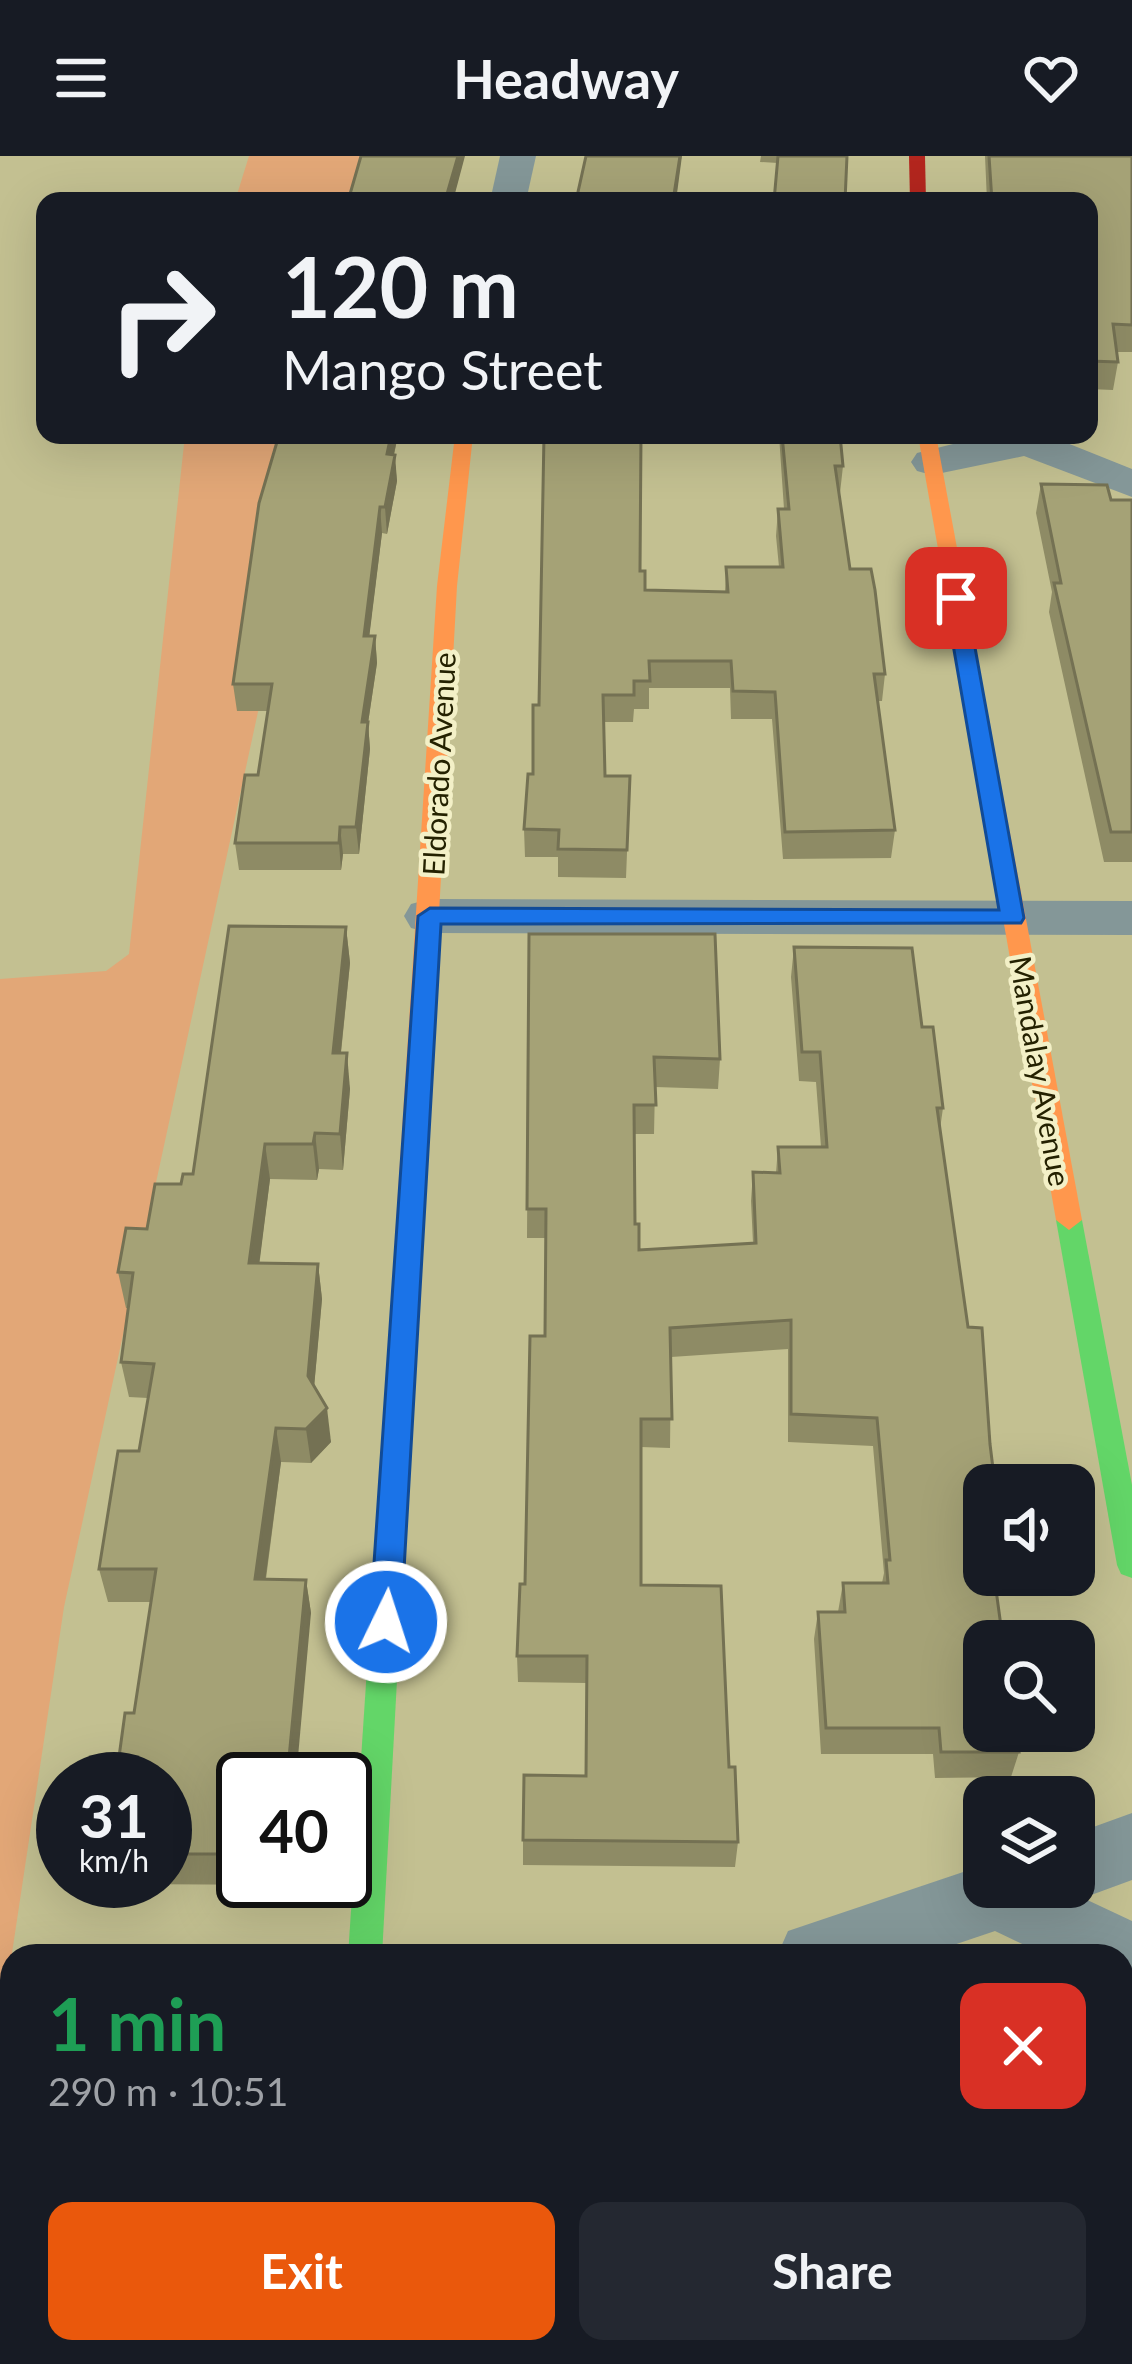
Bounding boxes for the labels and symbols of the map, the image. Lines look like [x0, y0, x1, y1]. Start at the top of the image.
pin [905, 547, 1007, 649]
street label: Eldorado Avenue [414, 651, 462, 877]
street label: Mandalay Avenue [1003, 953, 1079, 1189]
position arrow [323, 1559, 449, 1685]
speed limit sign: 40 [216, 1752, 372, 1908]

